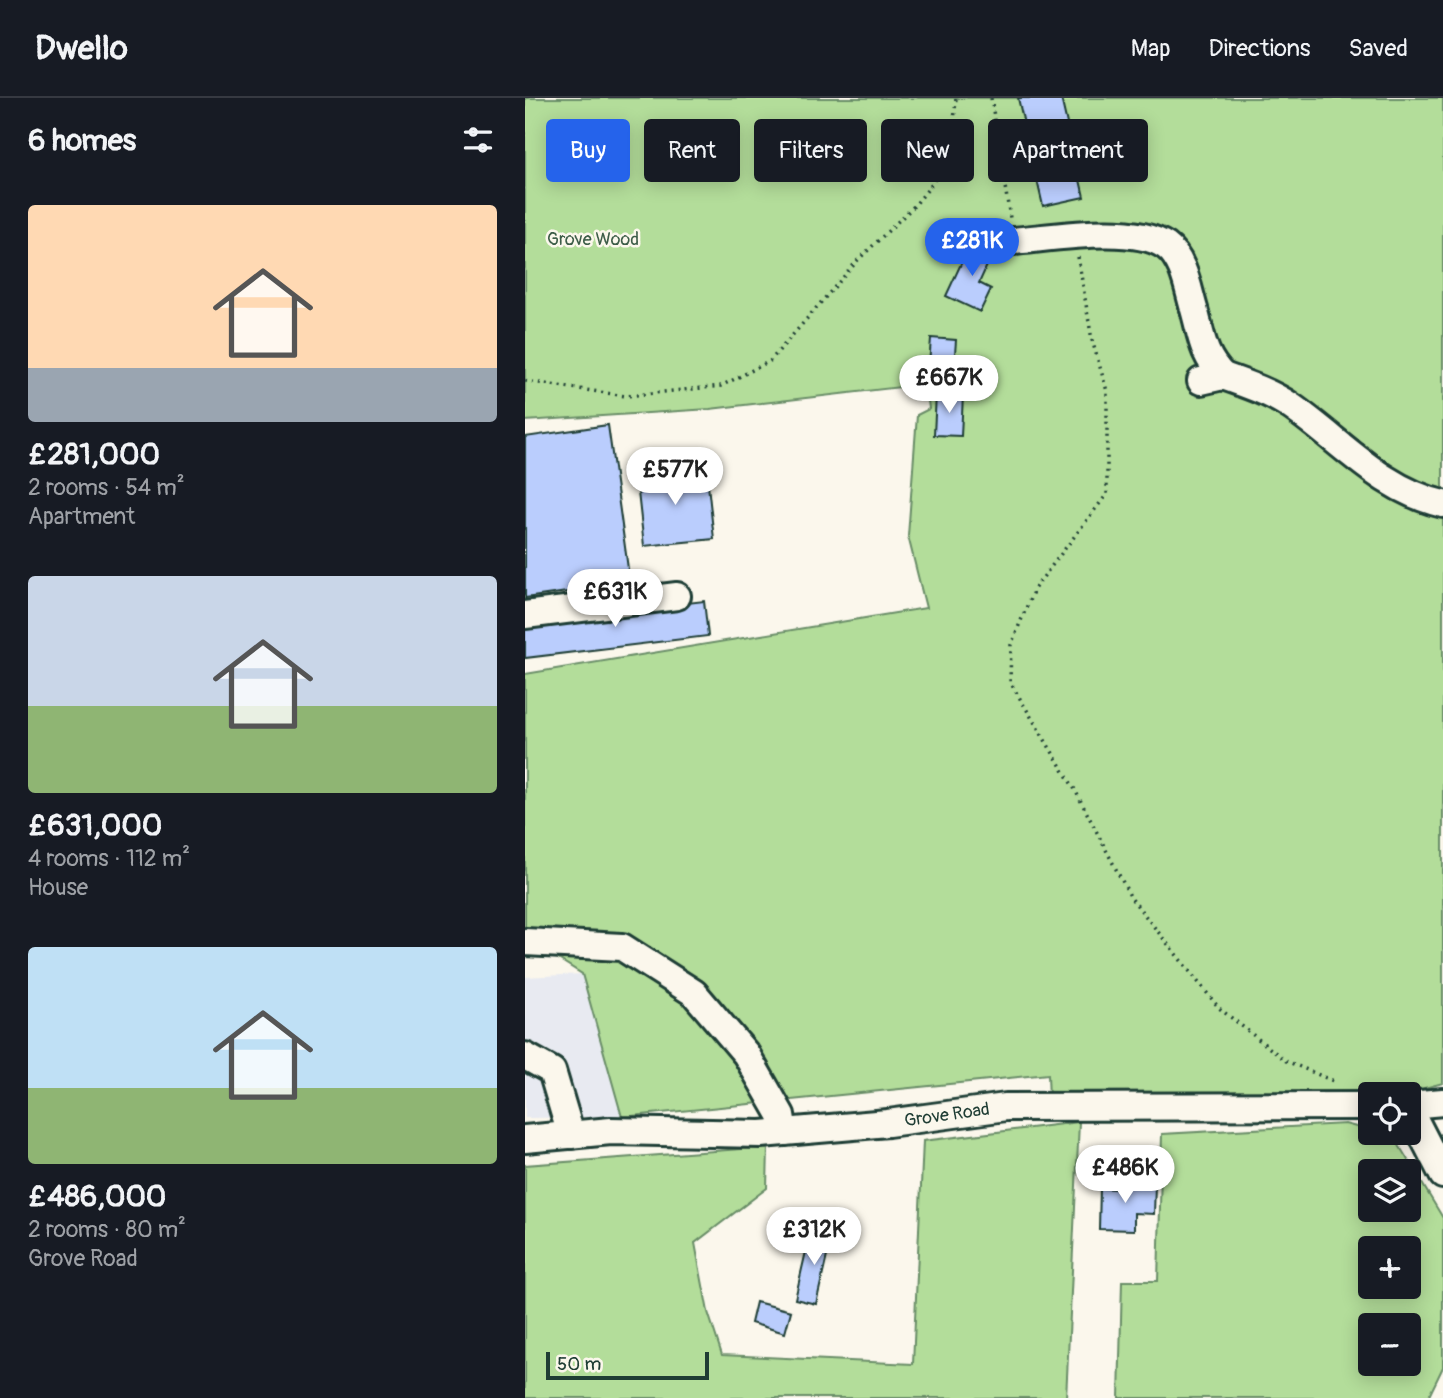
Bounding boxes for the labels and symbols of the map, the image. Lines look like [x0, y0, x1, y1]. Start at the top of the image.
pin: £281K [923, 218, 1021, 278]
park label: Grove Wood [547, 228, 639, 251]
pin: £667K [900, 356, 998, 415]
pin: £577K [626, 448, 724, 507]
pin: £631K [566, 570, 664, 629]
street label: Grove Road [903, 1098, 991, 1132]
pin: £486K [1076, 1146, 1174, 1205]
pin: £312K [765, 1208, 863, 1267]
scale bar [546, 1349, 709, 1381]

